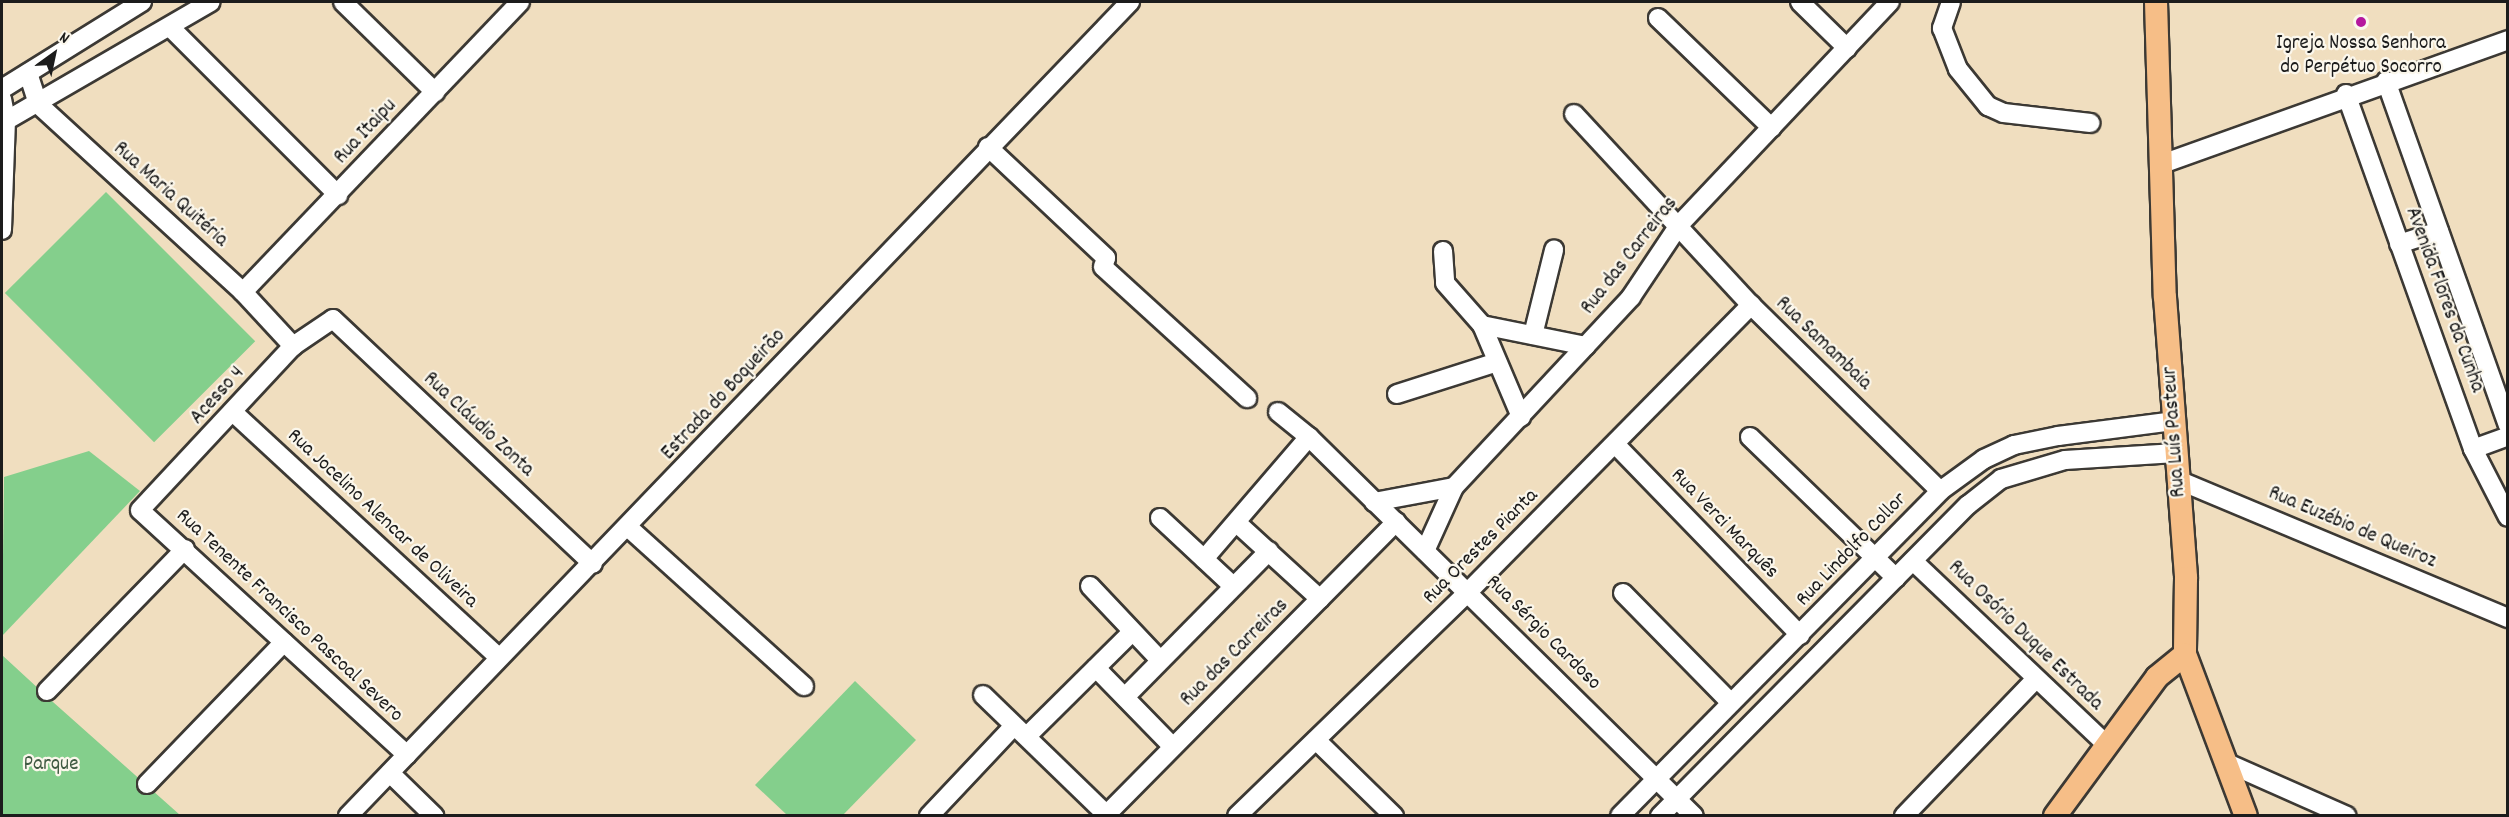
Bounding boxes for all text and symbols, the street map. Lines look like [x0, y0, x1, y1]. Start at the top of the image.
marker: Igreja Nossa Senhora do Perpétuo Socorro [2354, 15, 2368, 29]
north arrow [24, 24, 84, 84]
text: N [54, 27, 74, 50]
place label: Igreja Nossa Senhora do Perpétuo Socorro [2276, 31, 2446, 81]
street label: Rua Itaipu [329, 94, 403, 170]
street label: Rua Maria Quitéria [107, 137, 233, 253]
street label: Rua das Carreiras [1576, 192, 1684, 320]
street label: Avenida Flores da Cunha [2399, 204, 2489, 396]
street label: Rua Samambaia [1770, 292, 1876, 396]
street label: Estrada do Boqueirão [657, 324, 791, 466]
street label: Acesso 4 [185, 362, 251, 430]
street label: Rua Luís Pasteur [2158, 366, 2192, 498]
street label: Rua Cláudio Zonta [417, 367, 539, 483]
street label: Rua Jocelino Alencar de Oliveira [281, 424, 483, 614]
street label: Rua Verci Marquês [1665, 463, 1783, 585]
street label: Rua Euzébio de Queiroz [2264, 481, 2440, 575]
street label: Rua Orestes Pianta [1418, 484, 1544, 610]
street label: Rua Lindolfo Collor [1791, 488, 1913, 612]
street label: Rua Tenente Francisco Pascoal Severo [170, 504, 408, 728]
street label: Rua Osório Duque Estrada [1942, 555, 2108, 717]
street label: Rua Sérgio Cardoso [1480, 570, 1606, 696]
street label: Rua das Carreiras [1176, 594, 1294, 712]
park label: Parque [24, 752, 78, 778]

